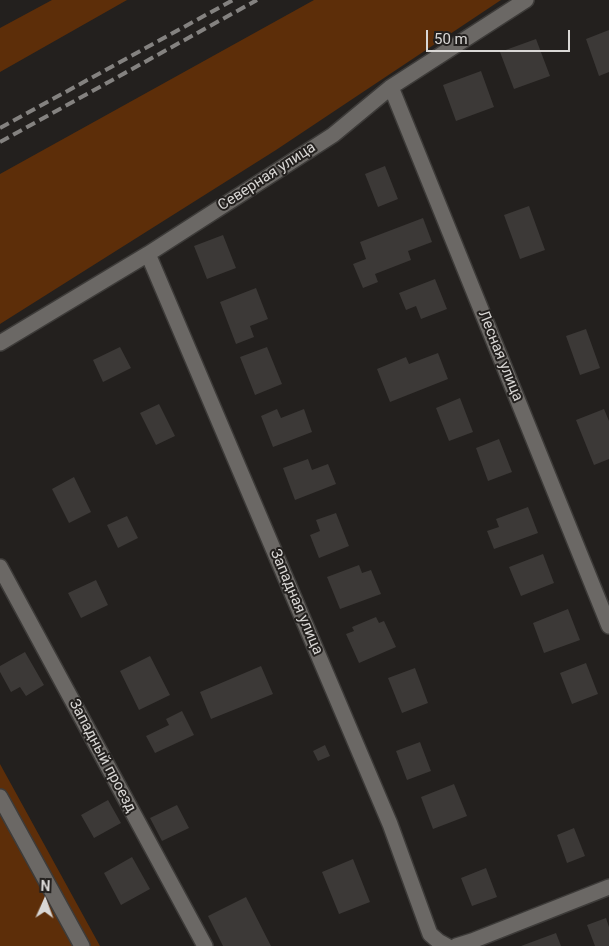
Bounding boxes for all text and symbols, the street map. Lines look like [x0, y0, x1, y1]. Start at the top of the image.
scale bar [429, 20, 573, 52]
text: 50 m [434, 30, 468, 48]
street label: Северная улица [215, 139, 319, 215]
street label: Лесная улица [474, 308, 526, 404]
street label: Западная улица [266, 547, 326, 657]
street label: Западный проезд [65, 696, 139, 816]
north arrow [20, 876, 70, 926]
text: N [40, 878, 51, 894]

